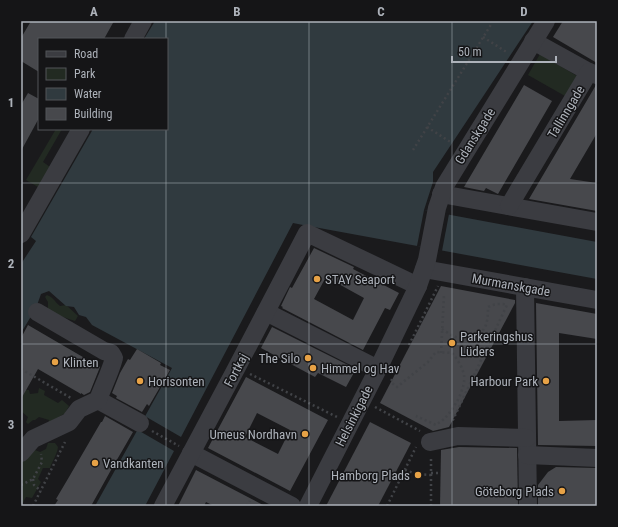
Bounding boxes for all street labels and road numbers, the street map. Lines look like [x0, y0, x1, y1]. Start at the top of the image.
street label: Tallinngade [544, 83, 588, 141]
street label: Gdanskgade [452, 105, 498, 167]
street label: Murmanskgade [471, 271, 551, 299]
street label: Fortkaj [221, 351, 251, 389]
street label: Helsinkigade [332, 383, 376, 449]

